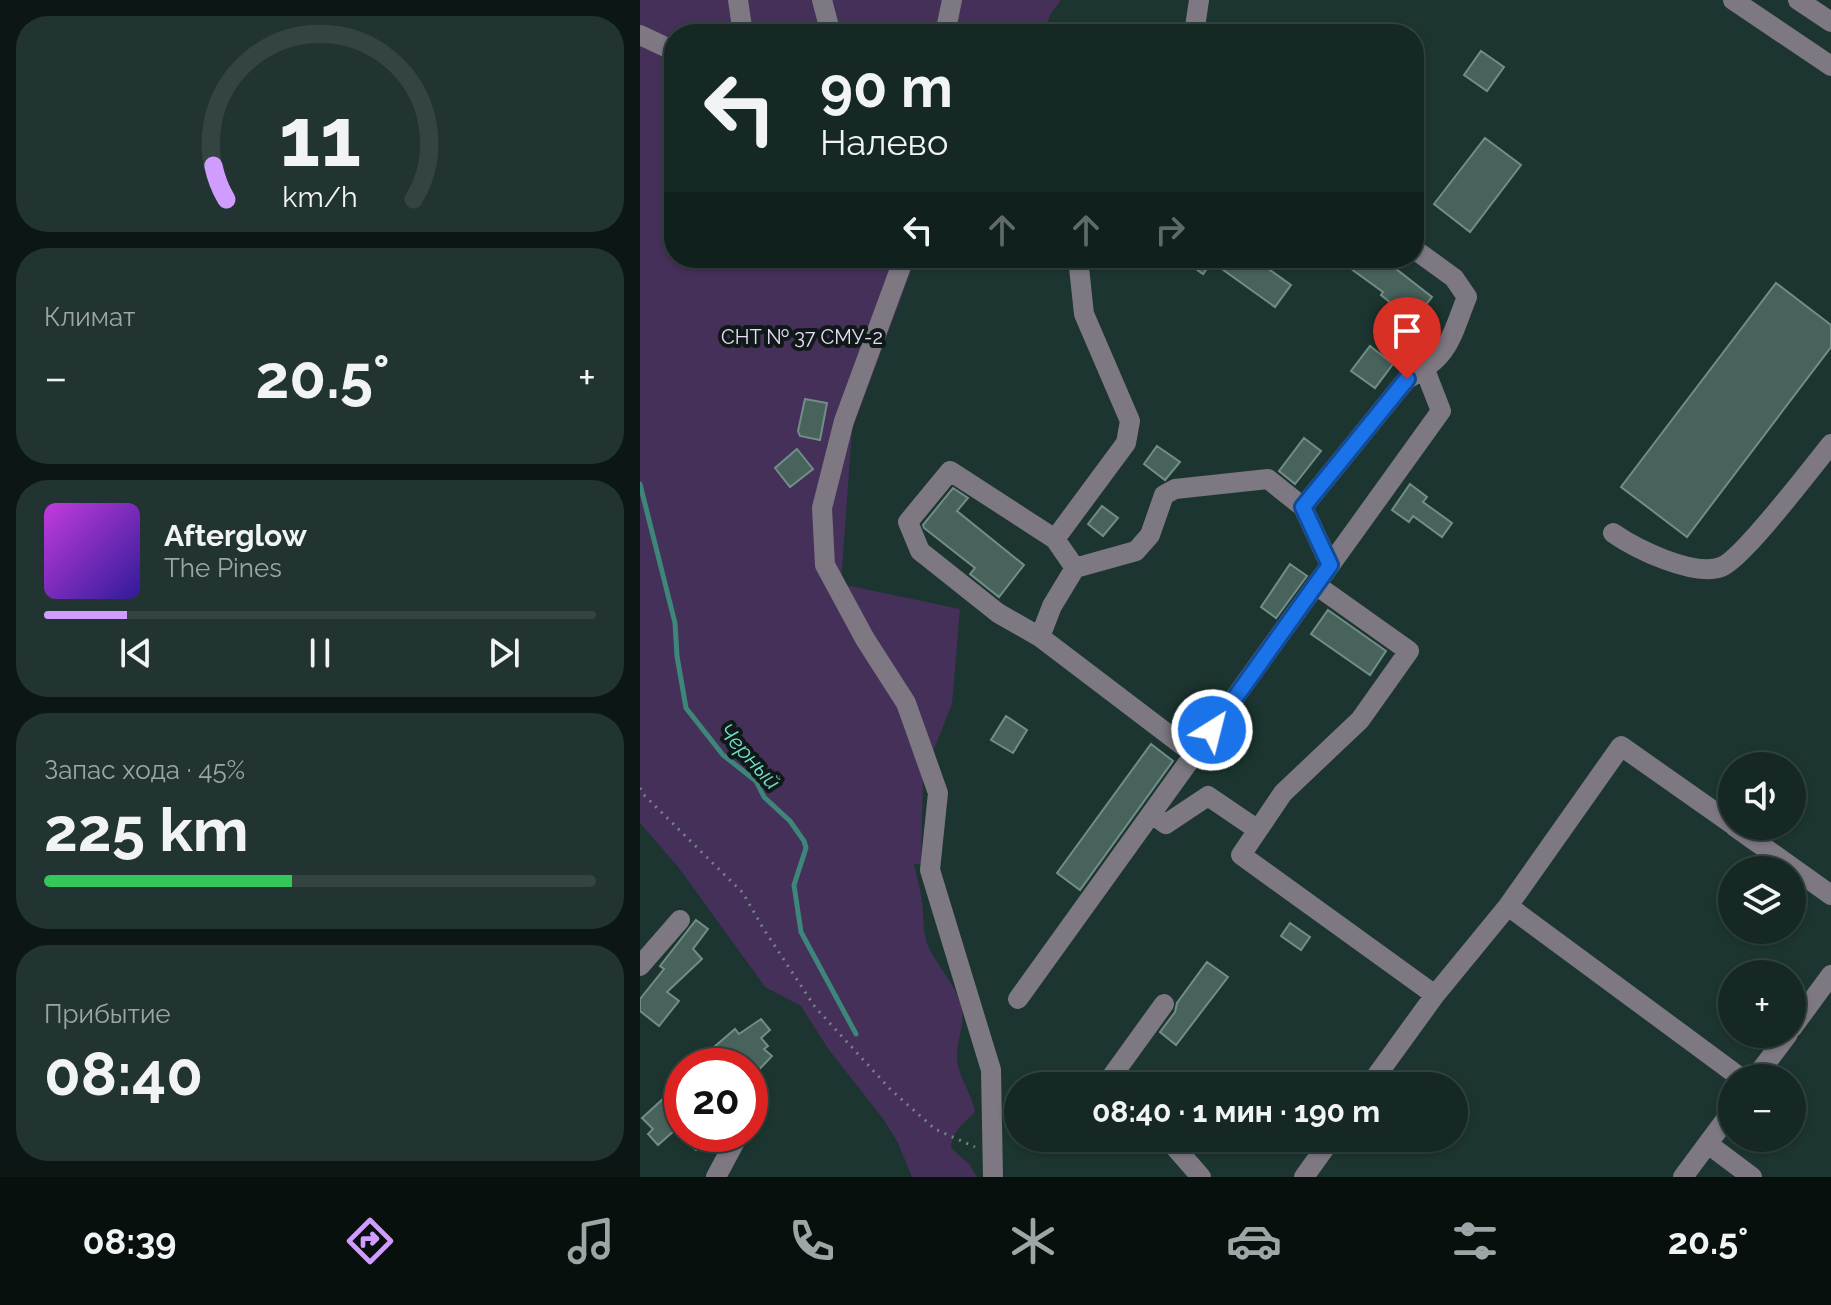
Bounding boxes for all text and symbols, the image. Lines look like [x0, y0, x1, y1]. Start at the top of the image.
text: 90 m [820, 54, 953, 120]
icon: left [688, 56, 792, 160]
text: 11 [279, 88, 361, 185]
text: Налево [820, 121, 948, 163]
text: km/h [282, 180, 358, 214]
icon: left [896, 208, 940, 252]
icon: ahead [980, 208, 1024, 252]
icon: ahead [1064, 208, 1108, 252]
icon: right [1148, 208, 1192, 252]
pin [1373, 297, 1441, 379]
text: Климат [44, 302, 135, 332]
icon: arrive [1385, 309, 1429, 353]
park label: СНТ № 37 СМУ-2 [721, 325, 883, 349]
text: 20.5° [255, 342, 390, 412]
text: − [44, 352, 68, 403]
text: + [578, 352, 596, 403]
text: Afterglow [164, 518, 307, 553]
text: The Pines [164, 553, 282, 583]
icon: previous [114, 631, 158, 675]
icon: pause [298, 631, 342, 675]
icon: next [482, 631, 526, 675]
position arrow [1170, 688, 1254, 772]
water label: Черный [714, 718, 786, 794]
map controls [1718, 752, 1806, 1152]
button: sound [1718, 752, 1806, 840]
text: Запас хода · 45% [44, 755, 245, 785]
text: 225 km [44, 795, 249, 865]
button: layers [1718, 856, 1806, 944]
button: + [1718, 960, 1806, 1048]
text: Прибытие [44, 999, 171, 1029]
text: 08:40 [44, 1039, 203, 1109]
speed limit sign: 20 [664, 1048, 768, 1152]
button: − [1718, 1064, 1806, 1152]
text: 08:40 · 1 мин · 190 m [1092, 1094, 1380, 1129]
icon: directions [342, 1213, 398, 1269]
icon: music [563, 1213, 619, 1269]
icon: phone [784, 1213, 840, 1269]
icon: climate [1005, 1213, 1061, 1269]
icon: car [1226, 1213, 1282, 1269]
icon: filters [1447, 1213, 1503, 1269]
text: 08:39 [83, 1220, 177, 1262]
text: 20.5° [1668, 1220, 1748, 1262]

